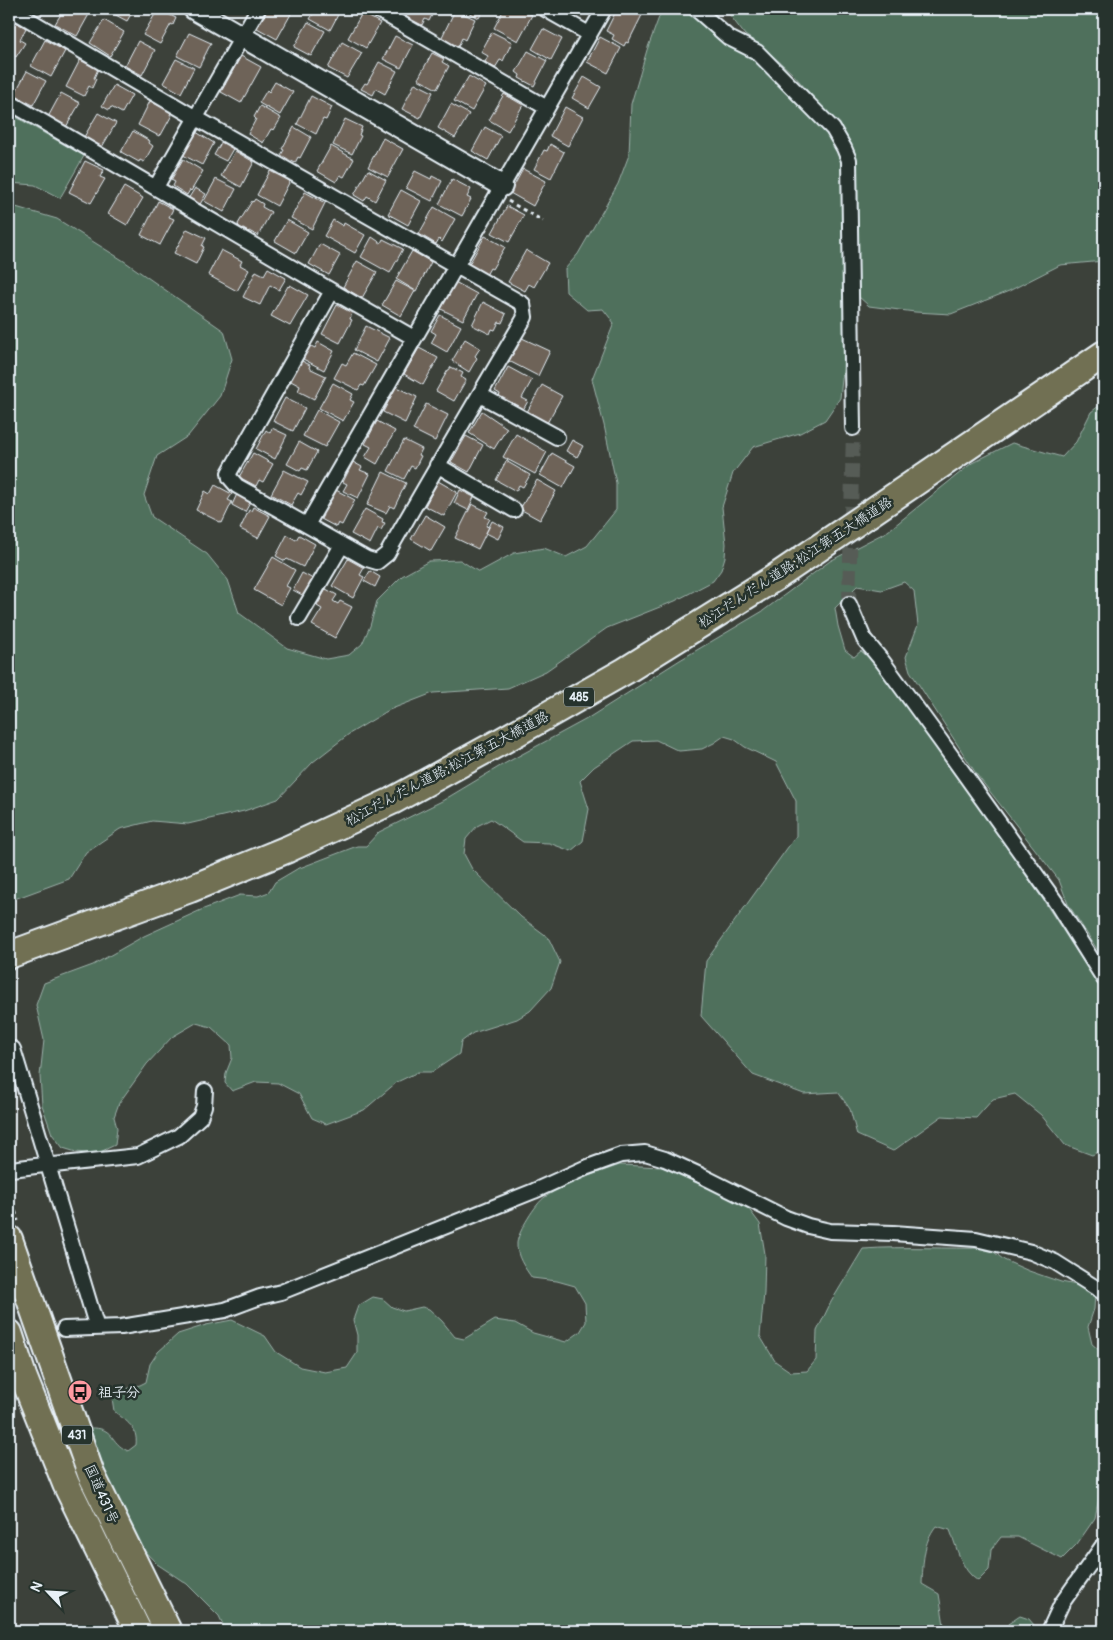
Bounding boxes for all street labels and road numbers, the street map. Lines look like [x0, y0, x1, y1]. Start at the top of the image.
street label: 松江だんだん道路;松江第五大橋道路 [695, 493, 895, 632]
road number: 485 [564, 688, 594, 706]
street label: 松江だんだん道路;松江第五大橋道路 [343, 707, 552, 829]
road number: 431 [62, 1426, 92, 1444]
street label: 国道431号 [81, 1462, 122, 1527]

